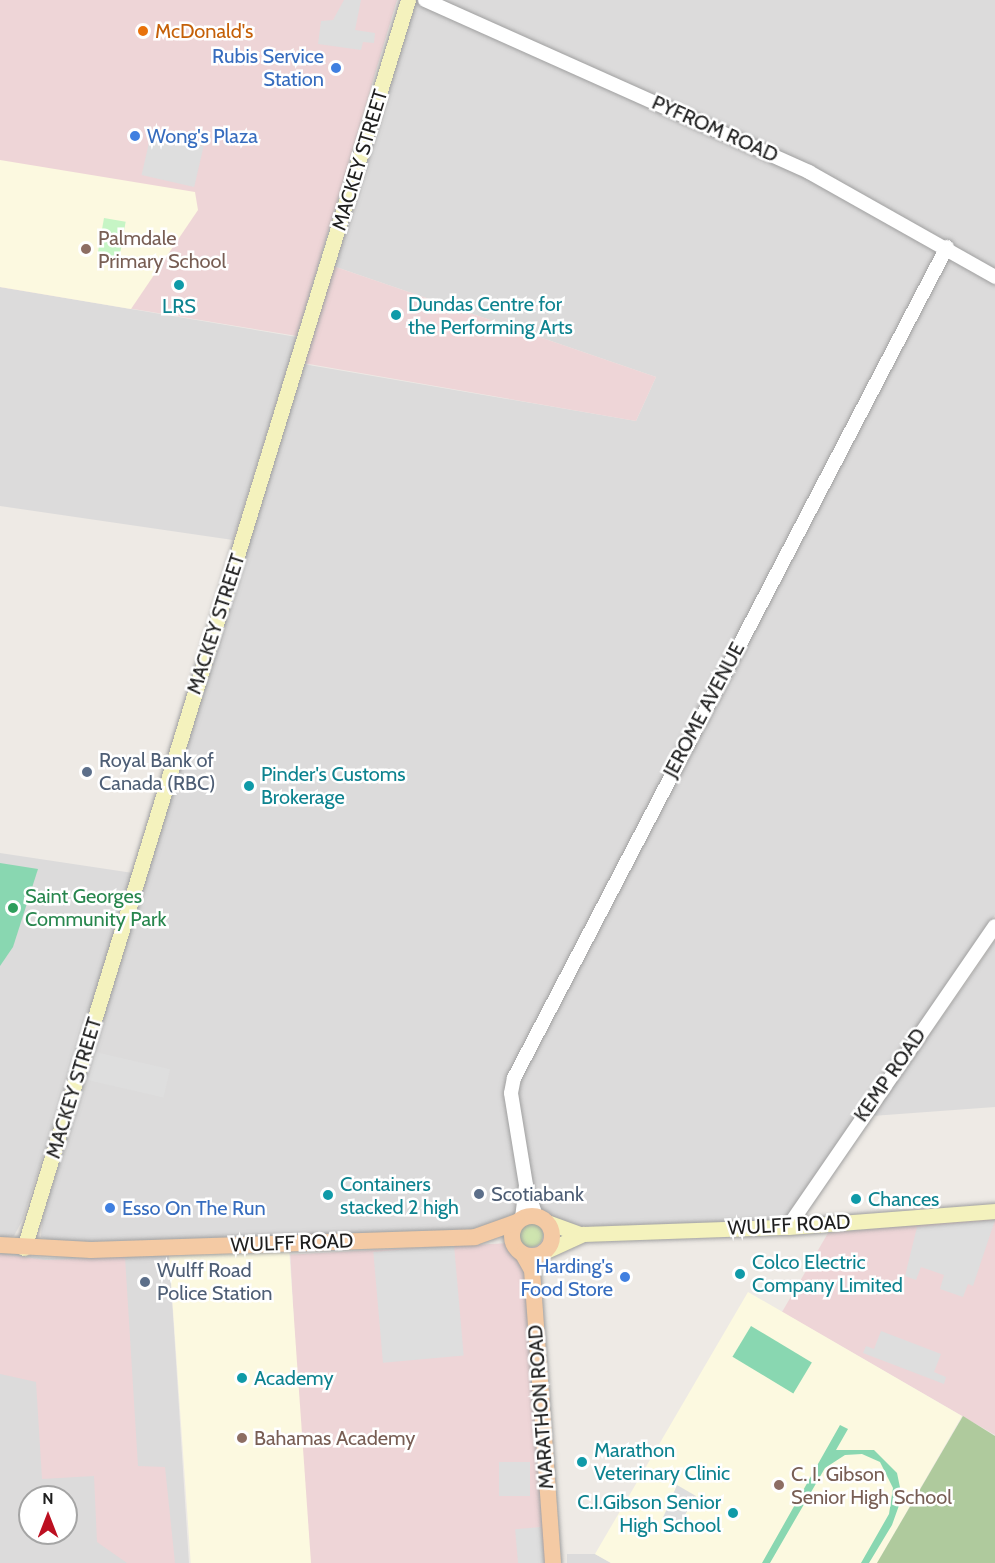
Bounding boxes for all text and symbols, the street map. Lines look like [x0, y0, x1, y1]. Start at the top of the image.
place label: McDonald's [155, 19, 253, 43]
marker: McDonald's [136, 24, 150, 38]
place label: Rubis Service Station [212, 45, 324, 92]
marker: Rubis Service Station [329, 61, 343, 75]
street label: MACKEY STREET [327, 87, 393, 233]
street label: PYFROM ROAD [648, 90, 782, 168]
place label: Wong's Plaza [147, 124, 258, 148]
marker: Wong's Plaza [128, 129, 142, 143]
place label: Palmdale Primary School [98, 226, 226, 273]
marker: Palmdale Primary School [79, 242, 93, 256]
marker: LRS [172, 278, 186, 292]
place label: Dundas Centre for the Performing Arts [408, 292, 573, 339]
place label: LRS [162, 294, 196, 318]
marker: Dundas Centre for the Performing Arts [389, 308, 403, 322]
street label: MACKEY STREET [182, 551, 250, 697]
street label: JEROME AVENUE [658, 638, 750, 782]
place label: Royal Bank of Canada (RBC) [99, 748, 215, 795]
place label: Pinder's Customs Brokerage [261, 762, 406, 809]
marker: Royal Bank of Canada (RBC) [80, 765, 94, 779]
marker: Pinder's Customs Brokerage [242, 779, 256, 793]
place label: Saint Georges Community Park [25, 885, 166, 932]
marker: Saint Georges Community Park [6, 901, 20, 915]
street label: MACKEY STREET [41, 1015, 107, 1161]
street label: KEMP ROAD [849, 1024, 931, 1126]
place label: Containers stacked 2 high [340, 1172, 459, 1219]
place label: Scotiabank [491, 1182, 584, 1206]
marker: Scotiabank [472, 1187, 486, 1201]
place label: Chances [868, 1187, 939, 1211]
marker: Containers stacked 2 high [321, 1188, 335, 1202]
marker: Chances [849, 1192, 863, 1206]
place label: Esso On The Run [122, 1196, 266, 1220]
marker: Esso On The Run [103, 1201, 117, 1215]
street label: WULFF ROAD [727, 1210, 851, 1240]
street label: WULFF ROAD [230, 1229, 354, 1257]
place label: Colco Electric Company Limited [752, 1250, 903, 1297]
place label: Harding's Food Store [520, 1254, 613, 1301]
place label: Wulff Road Police Station [157, 1258, 272, 1305]
marker: Colco Electric Company Limited [733, 1267, 747, 1281]
marker: Harding's Food Store [618, 1270, 632, 1284]
marker: Wulff Road Police Station [138, 1275, 152, 1289]
street label: MARATHON ROAD [523, 1324, 559, 1490]
place label: Academy [254, 1366, 333, 1390]
marker: Academy [235, 1371, 249, 1385]
place label: Bahamas Academy [254, 1426, 415, 1450]
marker: Bahamas Academy [235, 1431, 249, 1445]
place label: Marathon Veterinary Clinic [594, 1438, 730, 1485]
marker: Marathon Veterinary Clinic [575, 1455, 589, 1469]
place label: C. I. Gibson Senior High School [791, 1462, 952, 1509]
marker: C. I. Gibson Senior High School [772, 1478, 786, 1492]
north arrow [18, 1485, 78, 1545]
text: N [42, 1489, 54, 1508]
place label: C.I.Gibson Senior High School [577, 1490, 721, 1537]
marker: C.I.Gibson Senior High School [726, 1506, 740, 1520]

